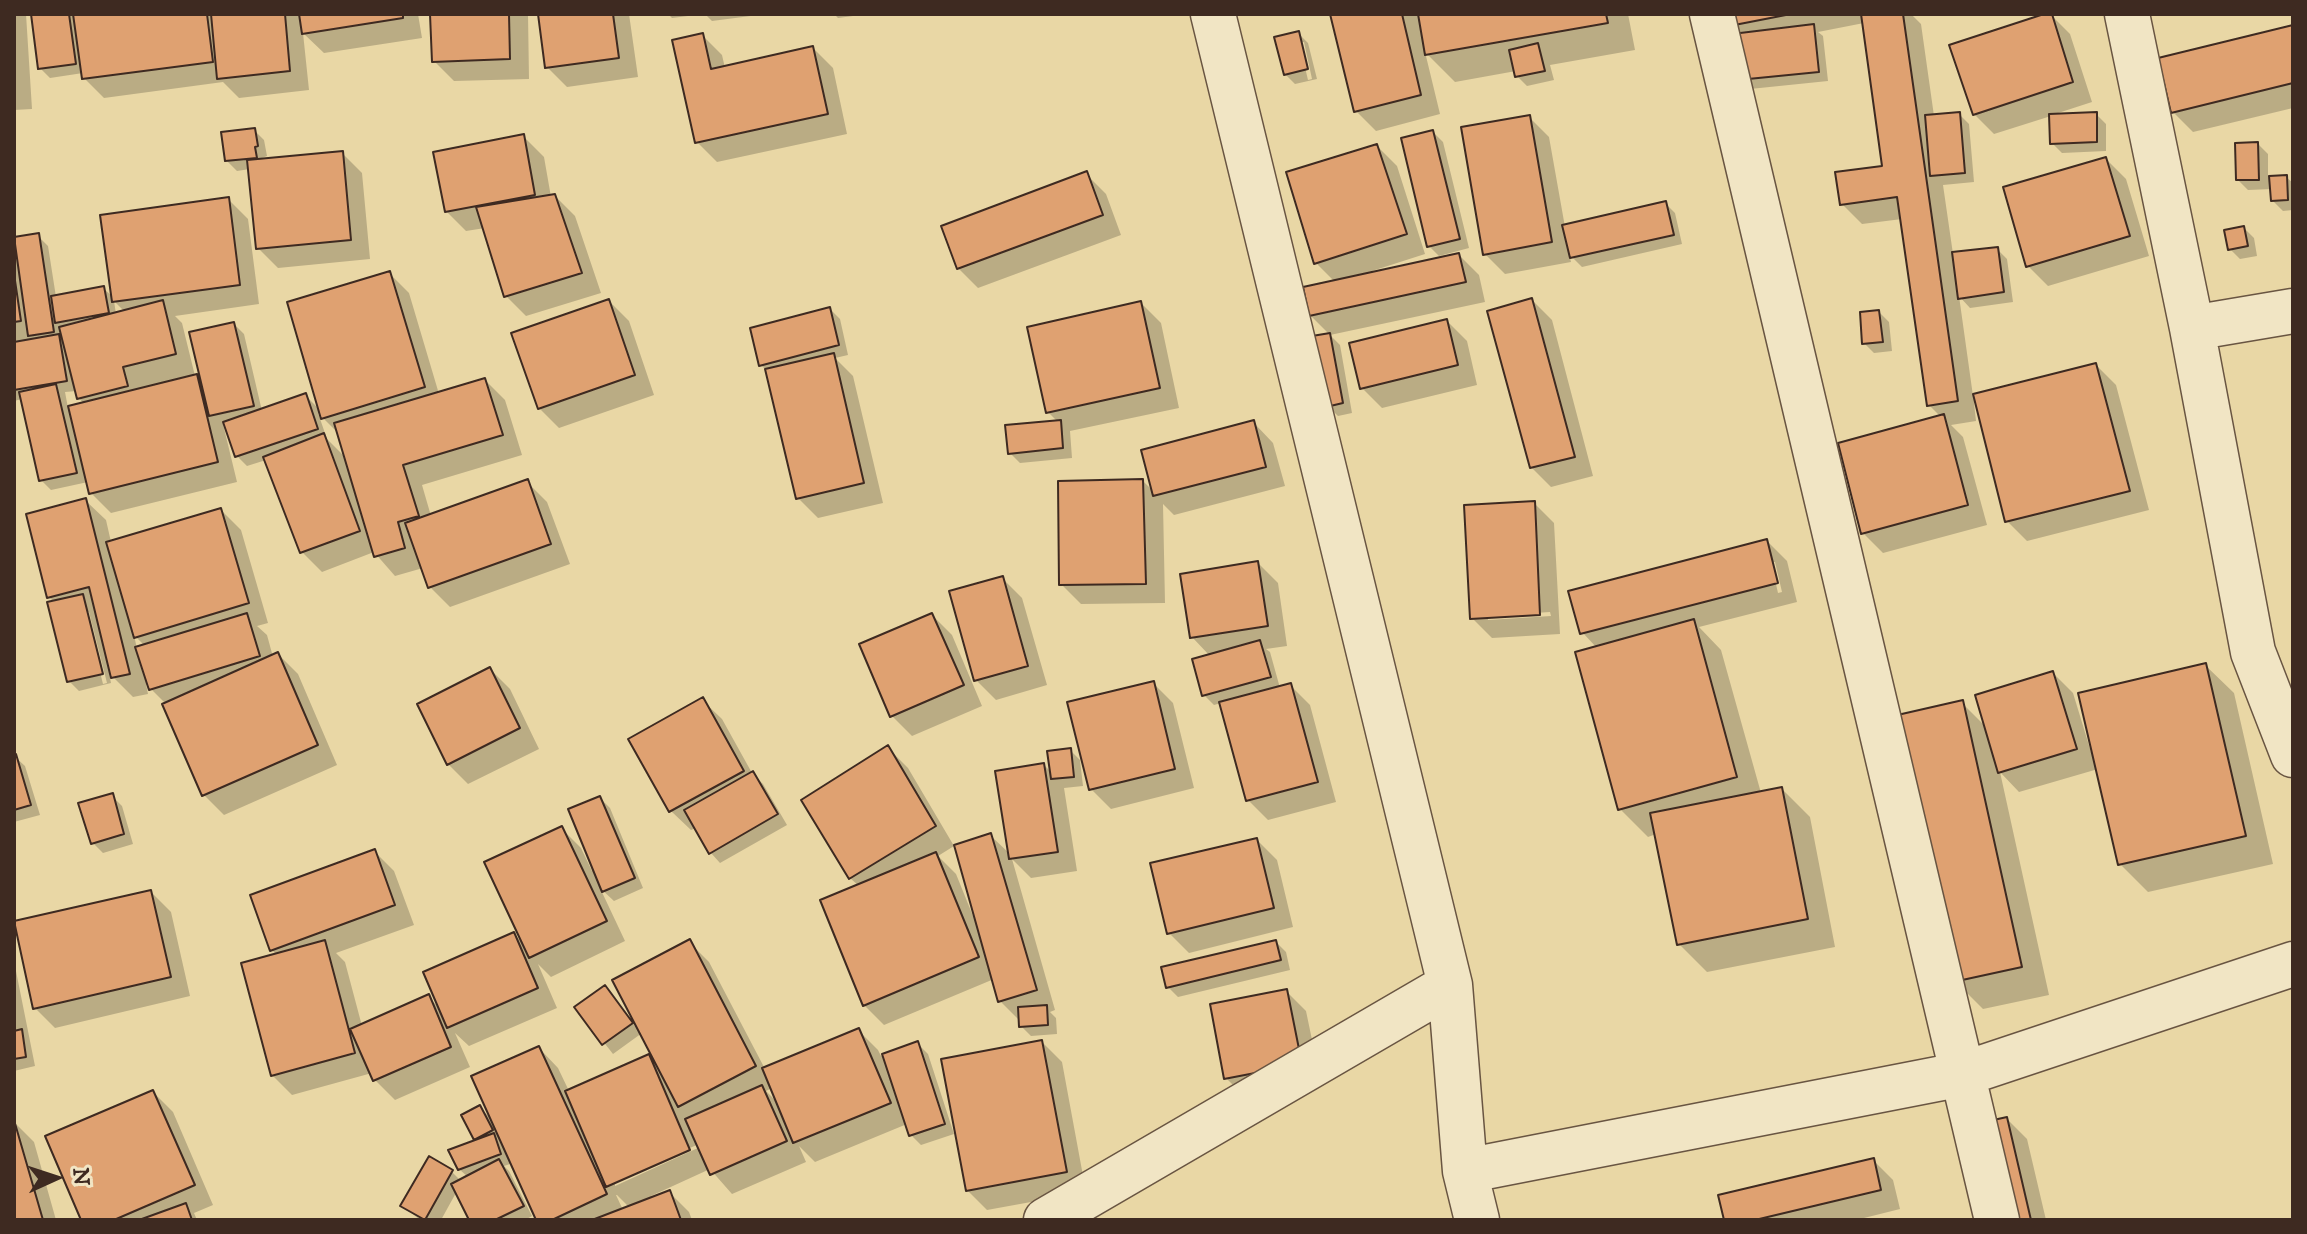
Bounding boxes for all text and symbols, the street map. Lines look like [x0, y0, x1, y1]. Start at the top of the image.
north arrow [16, 1138, 96, 1218]
text: N [67, 1167, 94, 1186]

